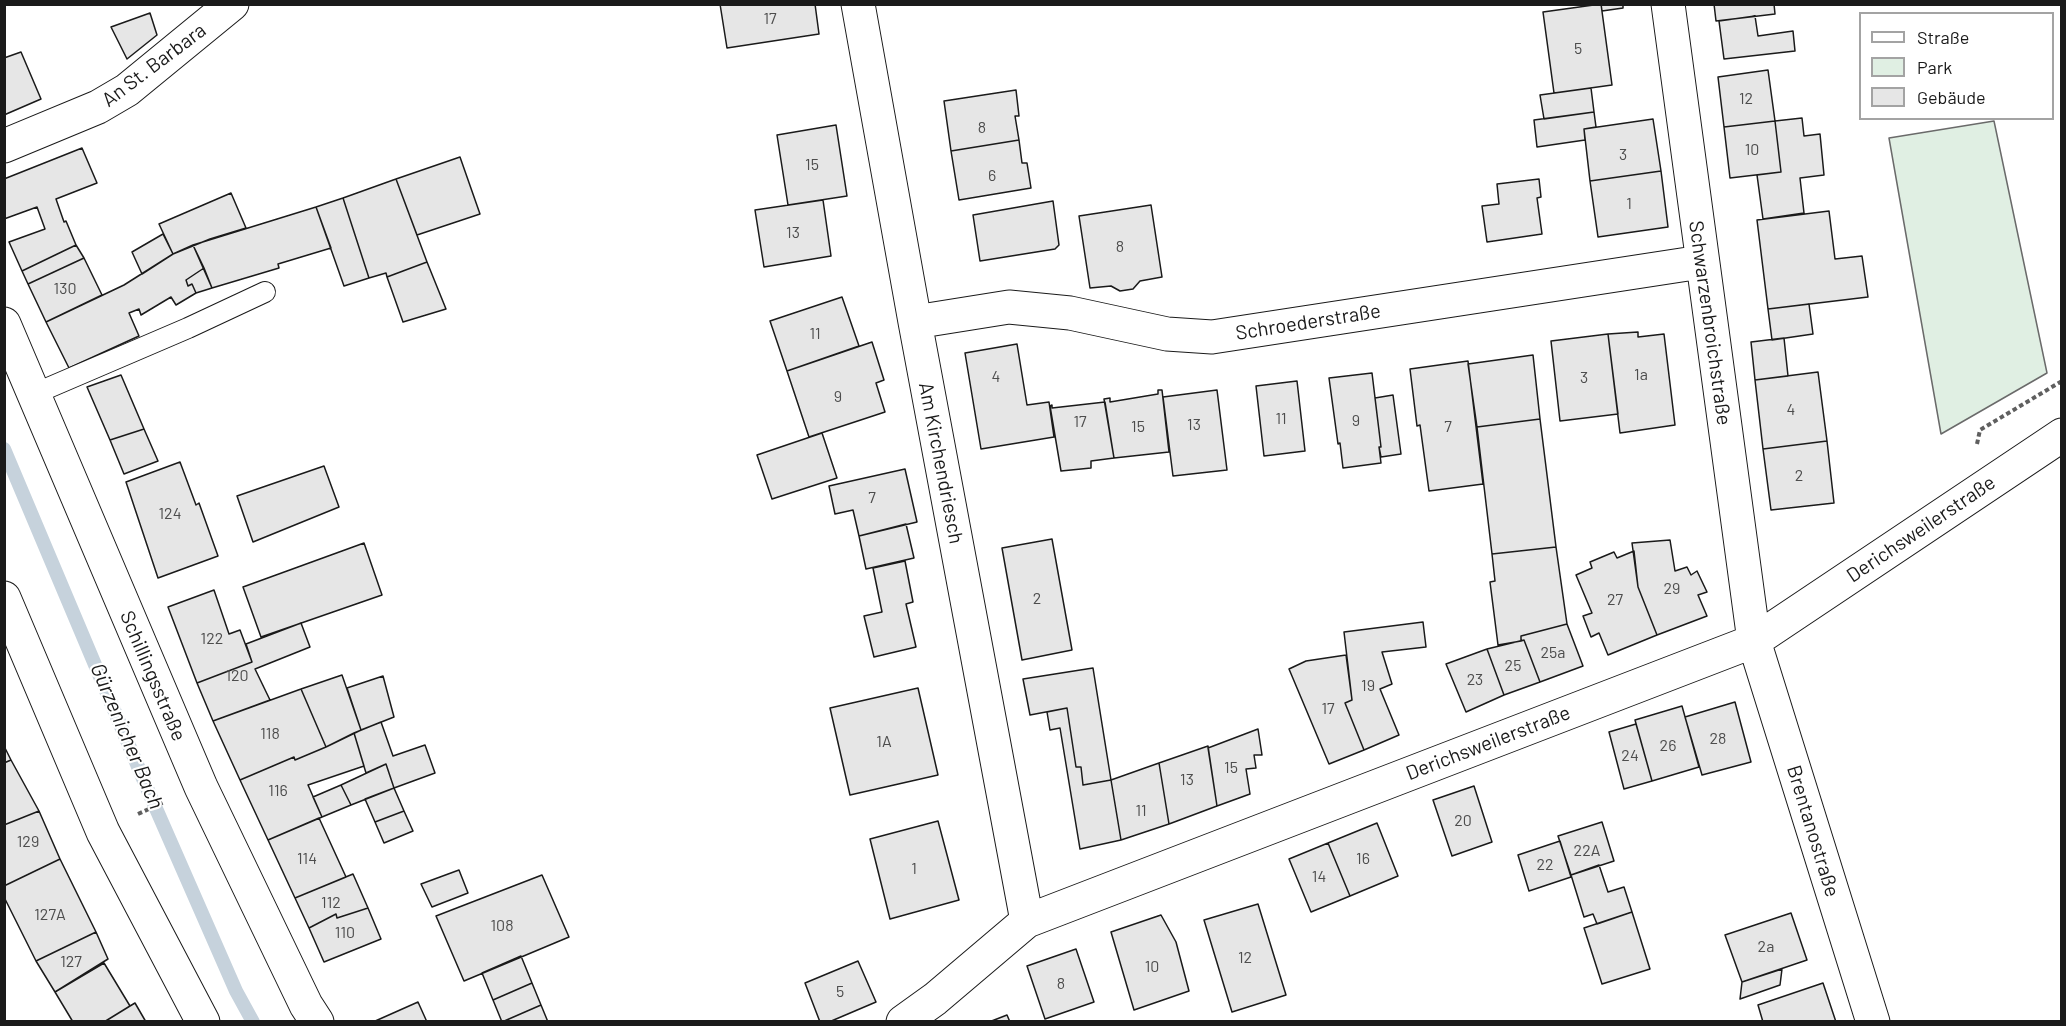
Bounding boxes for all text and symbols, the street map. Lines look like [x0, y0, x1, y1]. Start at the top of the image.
house number: 17 [763, 9, 777, 29]
legend [1859, 12, 2054, 120]
street label: An St. Barbara [97, 18, 211, 112]
text: Straße [1917, 26, 1969, 48]
house number: 5 [1574, 39, 1582, 59]
text: Park [1917, 56, 1952, 78]
text: Gebäude [1917, 86, 1986, 108]
house number: 12 [1739, 89, 1753, 109]
house number: 8 [978, 118, 986, 138]
house number: 10 [1745, 140, 1759, 160]
house number: 3 [1619, 145, 1627, 165]
house number: 15 [805, 155, 819, 175]
house number: 6 [988, 166, 996, 186]
house number: 1 [1626, 194, 1632, 214]
street label: Schwarzenbroichstraße [1684, 219, 1736, 427]
house number: 13 [786, 223, 800, 243]
house number: 8 [1116, 237, 1124, 257]
house number: 130 [54, 279, 76, 299]
street label: Schroederstraße [1234, 299, 1382, 345]
house number: 11 [809, 324, 821, 344]
house number: 1a [1634, 365, 1648, 385]
house number: 4 [992, 367, 1000, 387]
house number: 3 [1580, 368, 1588, 388]
street label: Am Kirchendriesch [914, 380, 968, 546]
house number: 9 [834, 387, 842, 407]
house number: 4 [1787, 400, 1795, 420]
house number: 11 [1275, 409, 1287, 429]
house number: 9 [1352, 411, 1360, 431]
house number: 17 [1073, 412, 1087, 432]
house number: 13 [1187, 415, 1201, 435]
house number: 15 [1131, 417, 1145, 437]
house number: 7 [1444, 417, 1452, 437]
house number: 2 [1795, 466, 1803, 486]
street label: Derichsweilerstraße [1842, 470, 2000, 588]
house number: 7 [868, 488, 876, 508]
house number: 124 [159, 504, 181, 524]
house number: 29 [1664, 579, 1680, 599]
house number: 2 [1033, 589, 1041, 609]
house number: 27 [1607, 590, 1623, 610]
street label: Schillingsstraße [115, 607, 191, 745]
house number: 122 [201, 629, 223, 649]
house number: 25a [1541, 643, 1565, 663]
house number: 25 [1505, 656, 1521, 676]
water label: Gürzenicher Bach [85, 659, 169, 813]
house number: 120 [225, 666, 249, 686]
house number: 23 [1467, 670, 1483, 690]
house number: 19 [1361, 676, 1375, 696]
house number: 17 [1321, 699, 1335, 719]
street label: Derichsweilerstraße [1402, 701, 1574, 785]
house number: 118 [260, 724, 280, 744]
house number: 28 [1710, 729, 1726, 749]
house number: 1A [876, 732, 892, 752]
house number: 26 [1660, 736, 1676, 756]
house number: 24 [1621, 746, 1639, 766]
house number: 15 [1224, 758, 1238, 778]
street label: Brentanostraße [1782, 762, 1844, 900]
house number: 13 [1180, 770, 1194, 790]
house number: 116 [268, 781, 288, 801]
house number: 11 [1135, 801, 1147, 821]
house number: 20 [1454, 811, 1472, 831]
house number: 129 [17, 832, 39, 852]
house number: 22A [1574, 841, 1600, 861]
house number: 114 [297, 849, 317, 869]
house number: 16 [1356, 849, 1370, 869]
house number: 22 [1536, 855, 1554, 875]
house number: 1 [911, 859, 917, 879]
house number: 14 [1312, 867, 1326, 887]
house number: 112 [321, 893, 341, 913]
house number: 127A [34, 905, 66, 925]
house number: 108 [491, 916, 513, 936]
house number: 110 [335, 923, 355, 943]
house number: 2a [1758, 937, 1774, 957]
house number: 12 [1238, 948, 1252, 968]
house number: 127 [60, 952, 82, 972]
house number: 10 [1145, 957, 1159, 977]
house number: 8 [1057, 974, 1065, 994]
house number: 5 [836, 982, 844, 1002]

